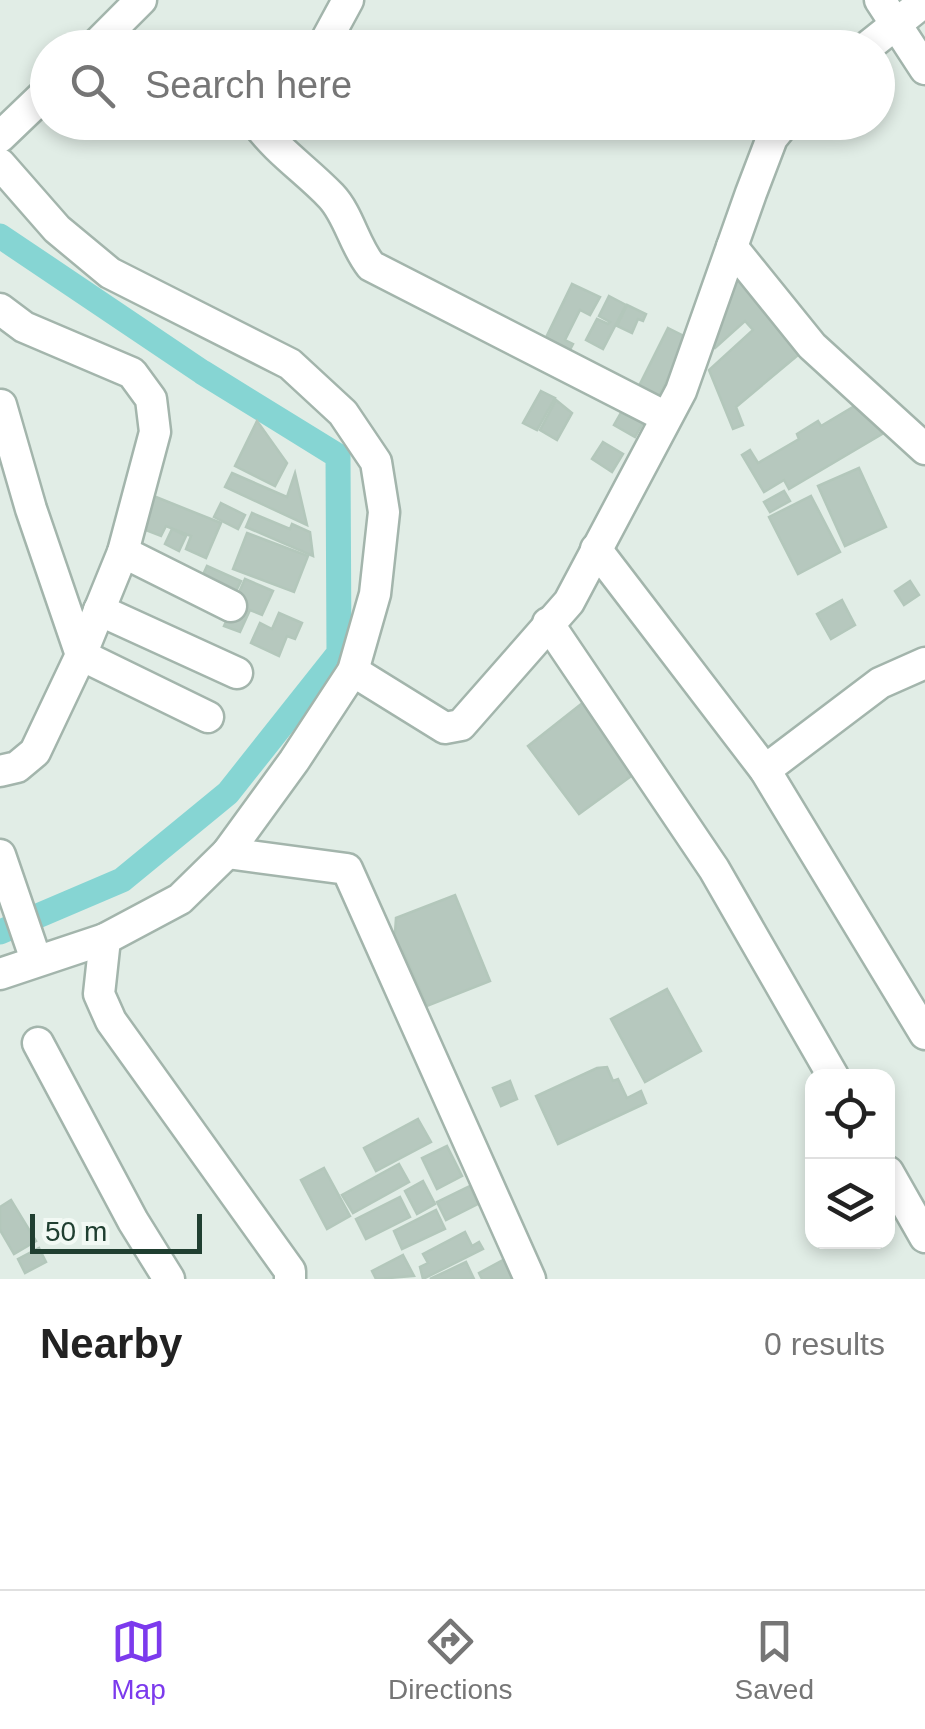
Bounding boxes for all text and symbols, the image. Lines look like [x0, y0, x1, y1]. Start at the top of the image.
search box [30, 30, 895, 140]
icon: search [65, 58, 120, 113]
text: Search here [145, 64, 352, 106]
map controls [805, 1069, 895, 1249]
button: locate [805, 1069, 895, 1159]
button: layers [805, 1159, 895, 1249]
scale bar [30, 1209, 202, 1254]
text: 50 m [45, 1216, 107, 1247]
text: Nearby [40, 1320, 182, 1367]
text: 0 results [764, 1326, 885, 1362]
tab: Map [111, 1614, 166, 1706]
tab: Directions [388, 1614, 513, 1706]
tab: Saved [735, 1614, 814, 1706]

